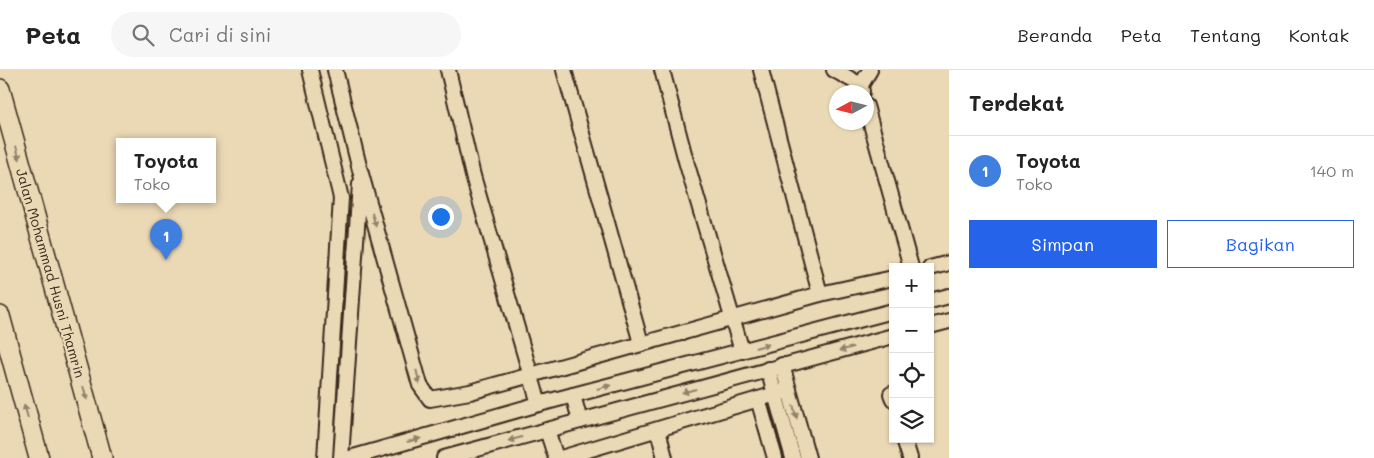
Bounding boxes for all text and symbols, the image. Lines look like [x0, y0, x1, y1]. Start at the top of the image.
search box [111, 12, 461, 57]
text: Peta [25, 19, 81, 50]
icon: search [129, 21, 157, 49]
text: Cari di sini [169, 22, 271, 47]
text: Beranda [1018, 23, 1093, 47]
text: Peta [1121, 23, 1162, 47]
text: Tentang [1190, 23, 1261, 47]
text: Kontak [1289, 23, 1349, 47]
north arrow [829, 85, 874, 130]
text: Terdekat [969, 89, 1064, 116]
popup [116, 138, 216, 203]
one-way arrow [14, 145, 22, 160]
text: Toyota [134, 148, 198, 173]
text: Toyota [1016, 148, 1081, 173]
text: 1 [981, 160, 989, 181]
text: 140 m [1310, 160, 1354, 181]
street label: Jalan Mohammad Husni Thamrin [12, 166, 90, 380]
text: Toko [134, 173, 170, 194]
text: Toko [1016, 173, 1052, 194]
your location [428, 204, 454, 230]
one-way arrow [371, 213, 379, 228]
pin: 1 [150, 219, 182, 260]
button: Simpan [969, 220, 1157, 268]
button: Bagikan [1167, 220, 1354, 268]
map controls [889, 263, 934, 443]
button: + [889, 263, 934, 308]
button: − [889, 308, 934, 353]
one-way arrow [754, 342, 769, 350]
one-way arrow [838, 345, 853, 353]
button: locate [889, 353, 934, 398]
one-way arrow [414, 370, 422, 385]
one-way arrow [597, 383, 612, 391]
one-way arrow [81, 386, 89, 401]
one-way arrow [681, 387, 696, 395]
button: layers [889, 398, 934, 443]
one-way arrow [22, 403, 30, 418]
one-way arrow [792, 404, 800, 419]
one-way arrow [508, 435, 523, 443]
one-way arrow [407, 436, 422, 444]

